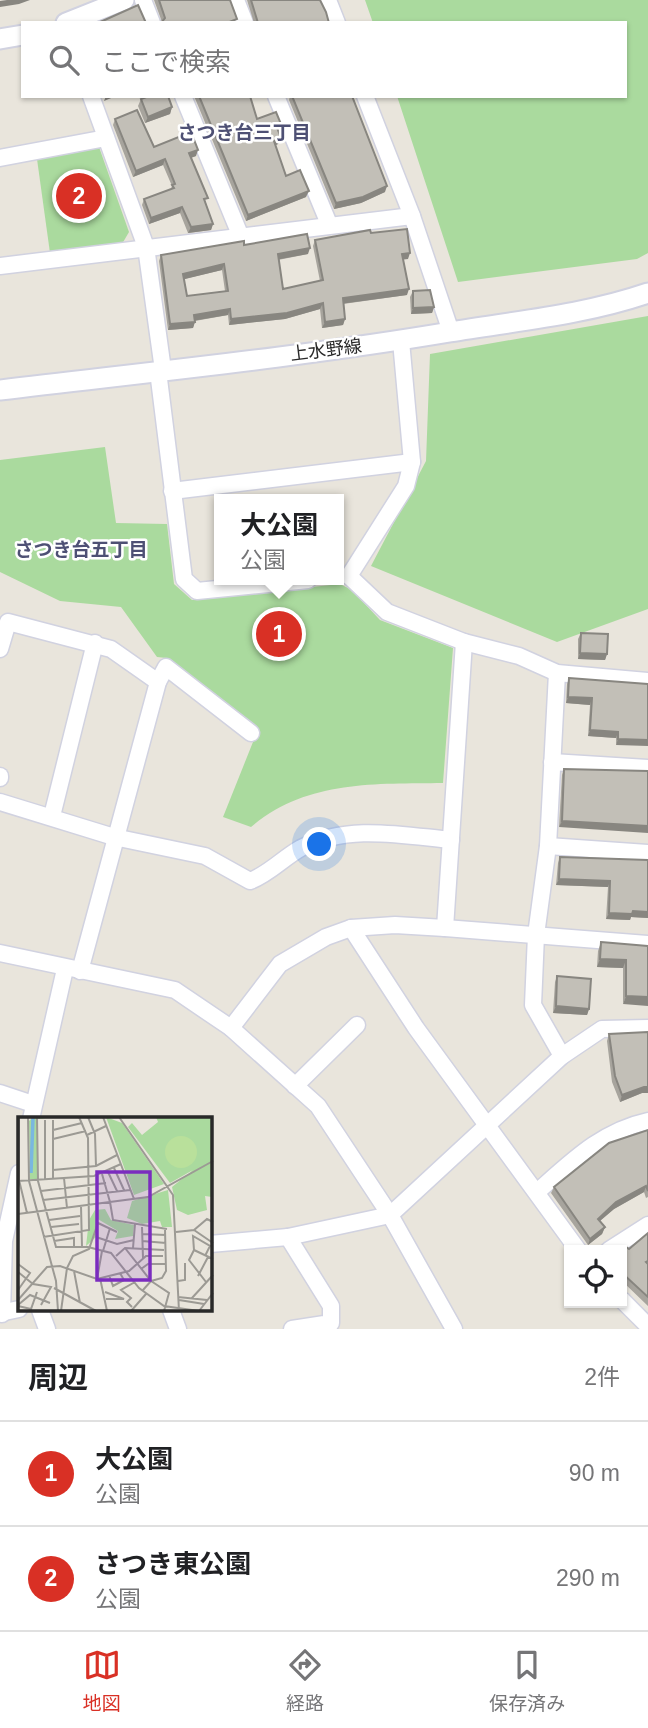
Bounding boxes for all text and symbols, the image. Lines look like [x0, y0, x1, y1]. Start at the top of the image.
search box [21, 21, 627, 98]
icon: search [45, 41, 83, 79]
text: ここで検索 [101, 47, 231, 77]
district label: さつき台三丁目 [177, 122, 311, 143]
pin: 2 [56, 170, 102, 222]
street label: 上水野線 [289, 336, 363, 364]
popup [214, 494, 344, 585]
text: 大公園 [240, 510, 318, 540]
district label: さつき台五丁目 [14, 539, 148, 560]
text: 公園 [240, 547, 286, 573]
pin: 1 [256, 608, 302, 660]
your location [302, 827, 336, 861]
inset map [18, 1117, 212, 1312]
map controls [564, 1245, 627, 1308]
button: locate [564, 1245, 627, 1308]
text: 周辺 [28, 1361, 88, 1394]
text: 2件 [584, 1364, 620, 1390]
text: 大公園 [95, 1444, 173, 1474]
text: 1 [45, 1460, 57, 1486]
text: 90 m [569, 1460, 620, 1486]
text: 公園 [95, 1481, 141, 1507]
text: さつき東公園 [95, 1549, 251, 1579]
text: 2 [45, 1565, 57, 1591]
text: 290 m [556, 1565, 620, 1591]
text: 公園 [95, 1586, 141, 1612]
tab: 地図 [83, 1646, 121, 1715]
tab: 経路 [286, 1646, 324, 1715]
tab: 保存済み [489, 1646, 565, 1715]

